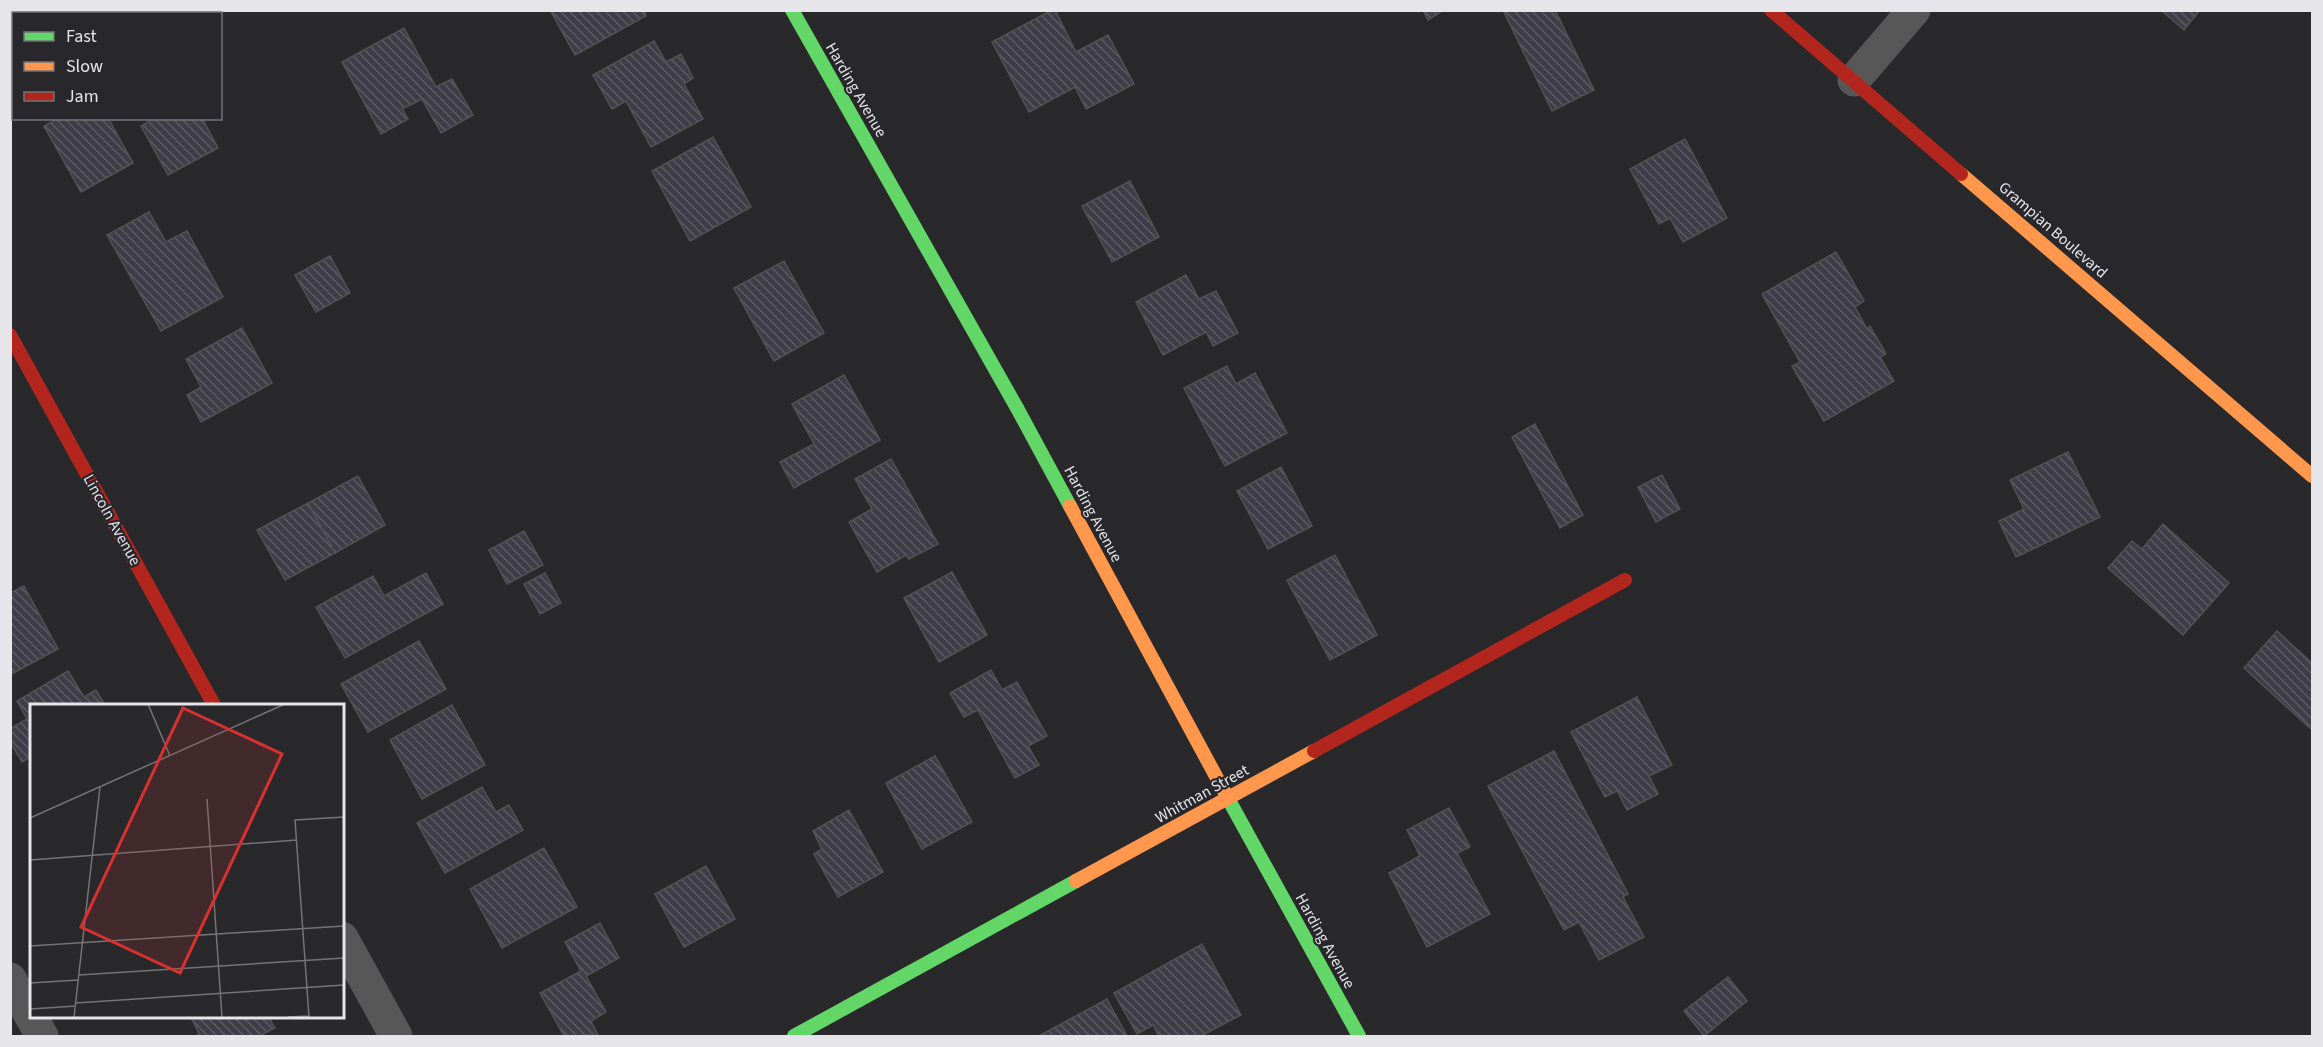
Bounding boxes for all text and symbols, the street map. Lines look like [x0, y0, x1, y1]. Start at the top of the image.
legend [12, 12, 222, 120]
text: Fast [66, 24, 97, 49]
street label: Harding Avenue [820, 39, 892, 141]
text: Slow [66, 54, 103, 79]
text: Jam [66, 84, 99, 109]
street label: Grampian Boulevard [1994, 177, 2112, 283]
street label: Harding Avenue [1058, 462, 1128, 566]
street label: Lincoln Avenue [78, 470, 146, 570]
inset map [30, 704, 344, 1017]
street label: Whitman Street [1151, 759, 1253, 829]
street label: Harding Avenue [1290, 889, 1360, 993]

